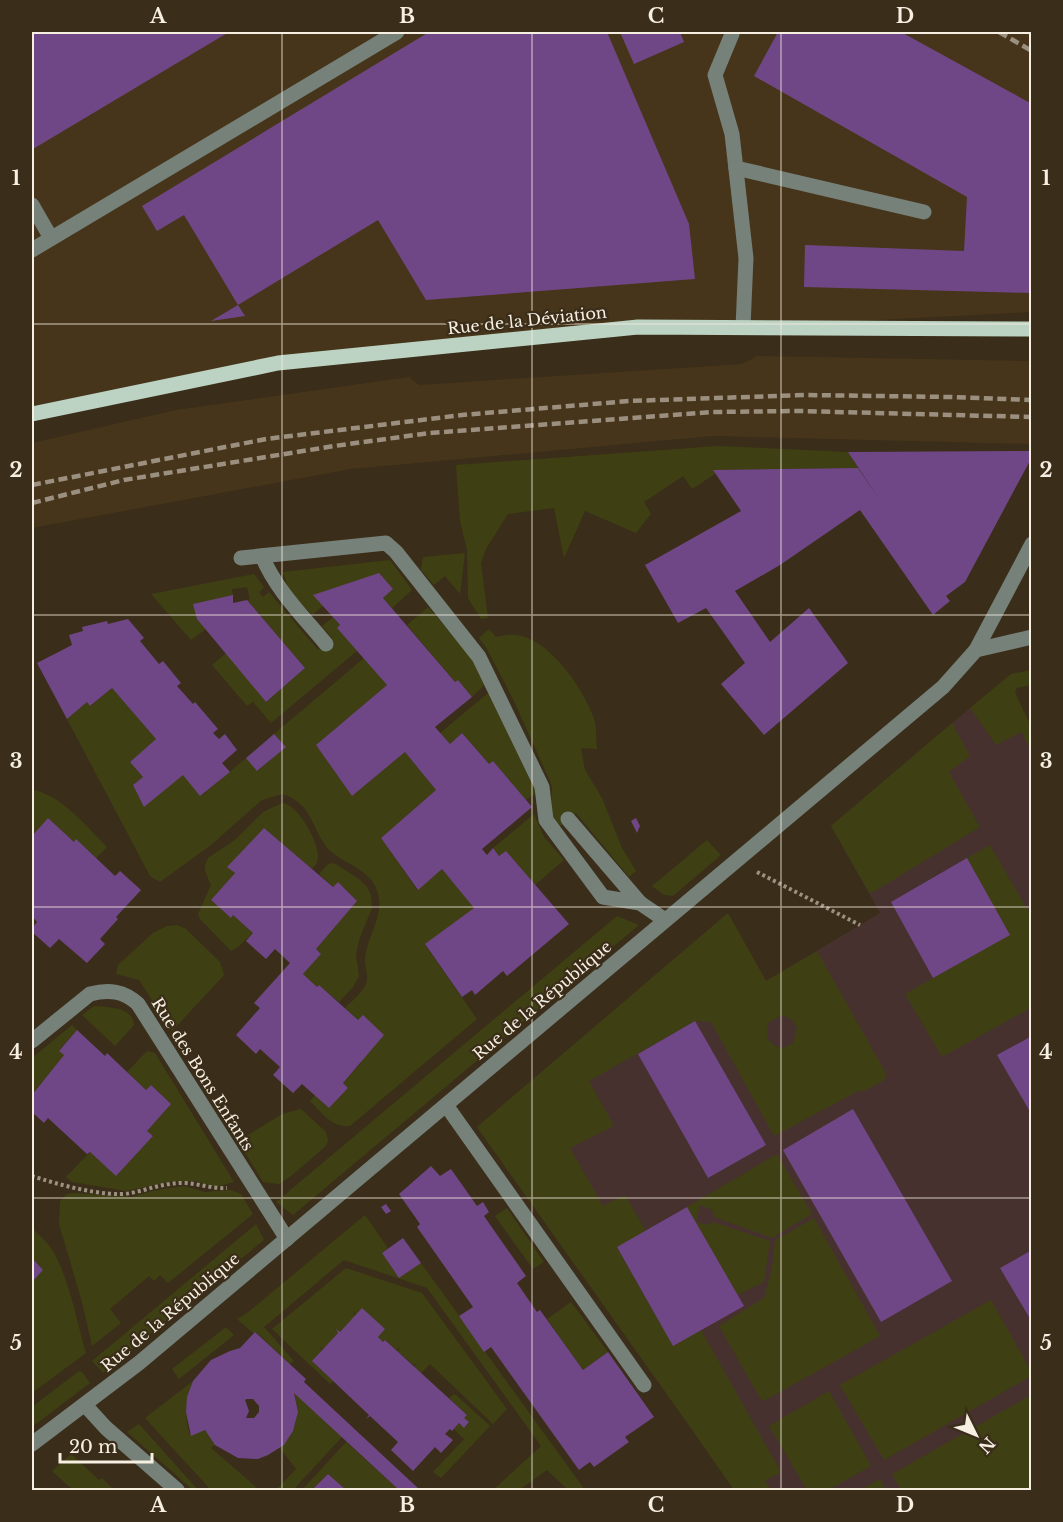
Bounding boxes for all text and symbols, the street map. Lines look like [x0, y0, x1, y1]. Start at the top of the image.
text: A [149, 4, 167, 28]
text: B [399, 4, 415, 28]
text: C [648, 4, 664, 28]
text: D [896, 4, 914, 28]
text: 1 [12, 166, 21, 190]
text: 1 [1042, 166, 1051, 190]
street label: Rue de la Déviation [446, 302, 608, 338]
text: 2 [9, 458, 23, 482]
text: 2 [1039, 458, 1053, 482]
text: 3 [10, 749, 22, 773]
text: 3 [1040, 749, 1052, 773]
street label: Rue de la République [469, 936, 615, 1064]
street label: Rue des Bons Enfants [148, 994, 258, 1154]
text: 4 [9, 1040, 23, 1064]
text: 4 [1039, 1040, 1053, 1064]
street label: Rue de la République [97, 1248, 243, 1376]
text: 5 [10, 1331, 22, 1355]
text: 5 [1040, 1331, 1052, 1355]
north arrow [946, 1405, 1006, 1465]
scale bar [60, 1426, 152, 1464]
text: N [975, 1433, 999, 1458]
text: 20 m [69, 1436, 117, 1458]
text: A [149, 1493, 167, 1517]
text: B [399, 1493, 415, 1517]
text: C [648, 1493, 664, 1517]
text: D [896, 1493, 914, 1517]

